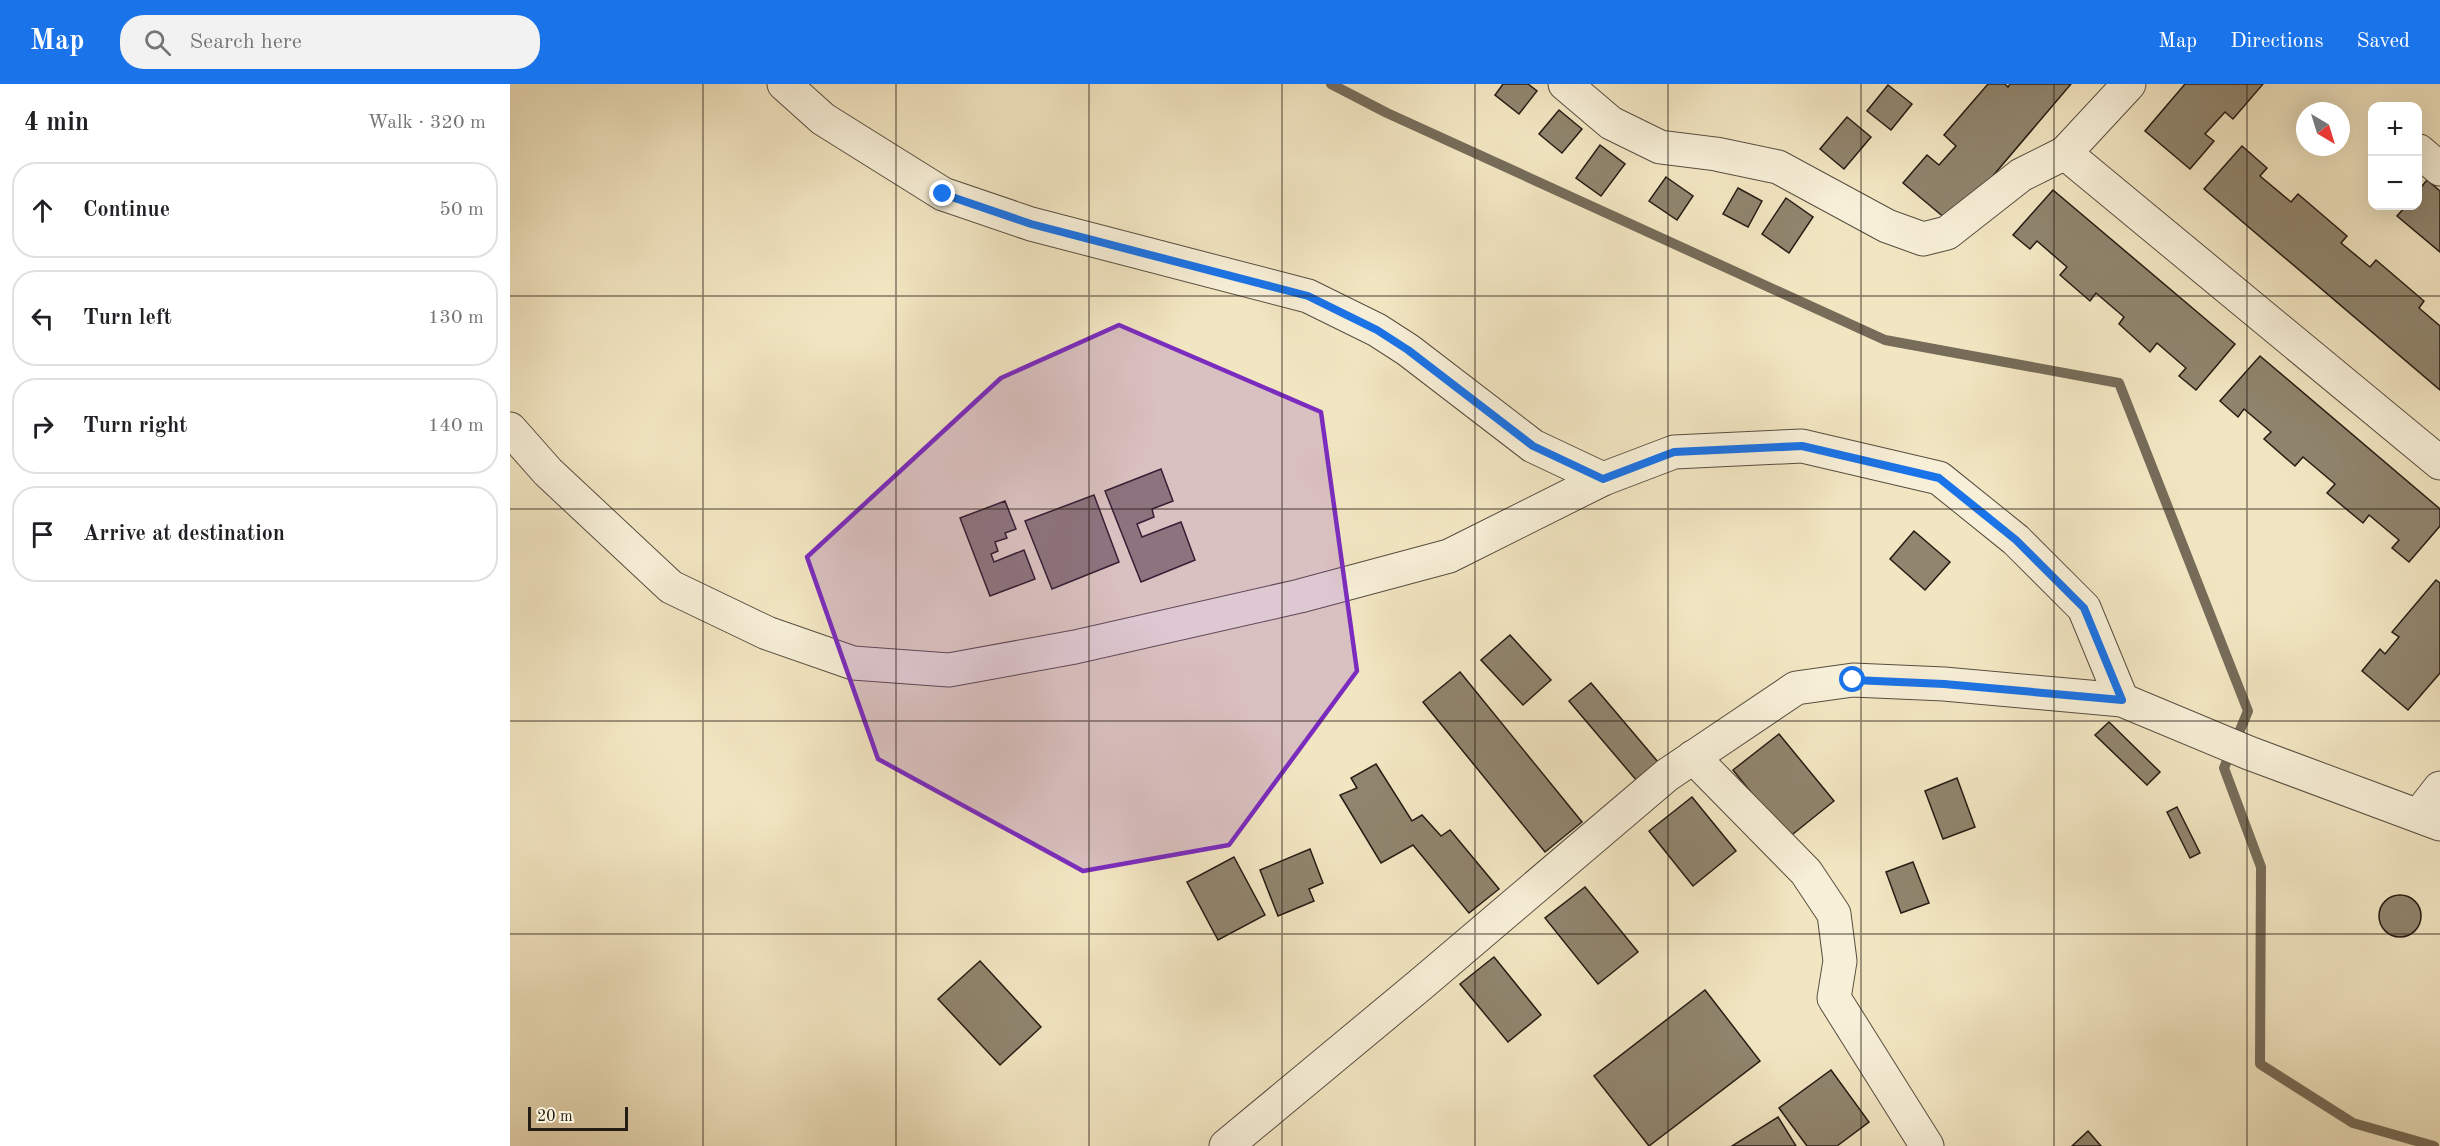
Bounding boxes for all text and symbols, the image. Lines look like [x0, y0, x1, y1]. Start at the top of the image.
search box [120, 15, 540, 69]
icon: search [141, 26, 174, 59]
text: Map [30, 28, 84, 56]
text: Search here [189, 31, 302, 53]
text: Map [2158, 31, 2197, 52]
text: Directions [2230, 31, 2324, 52]
text: Saved [2357, 31, 2410, 52]
north arrow [2296, 102, 2350, 156]
map controls [2368, 102, 2422, 210]
button: + [2368, 102, 2422, 156]
text: 4 min [24, 110, 89, 136]
text: Walk · 320 m [367, 113, 486, 133]
button: − [2368, 156, 2422, 210]
route end [929, 180, 955, 206]
icon: ahead [26, 194, 59, 227]
text: Continue [83, 199, 170, 221]
text: 50 m [439, 200, 484, 220]
icon: left [26, 302, 59, 335]
text: Turn left [83, 307, 172, 329]
text: 130 m [428, 308, 484, 328]
icon: right [26, 410, 59, 443]
text: Turn right [83, 415, 187, 437]
text: 140 m [428, 416, 484, 436]
icon: arrive [26, 518, 59, 551]
text: Arrive at destination [83, 523, 285, 545]
route start [1839, 666, 1865, 692]
scale bar [528, 1104, 628, 1132]
text: 20 m [537, 1109, 573, 1125]

